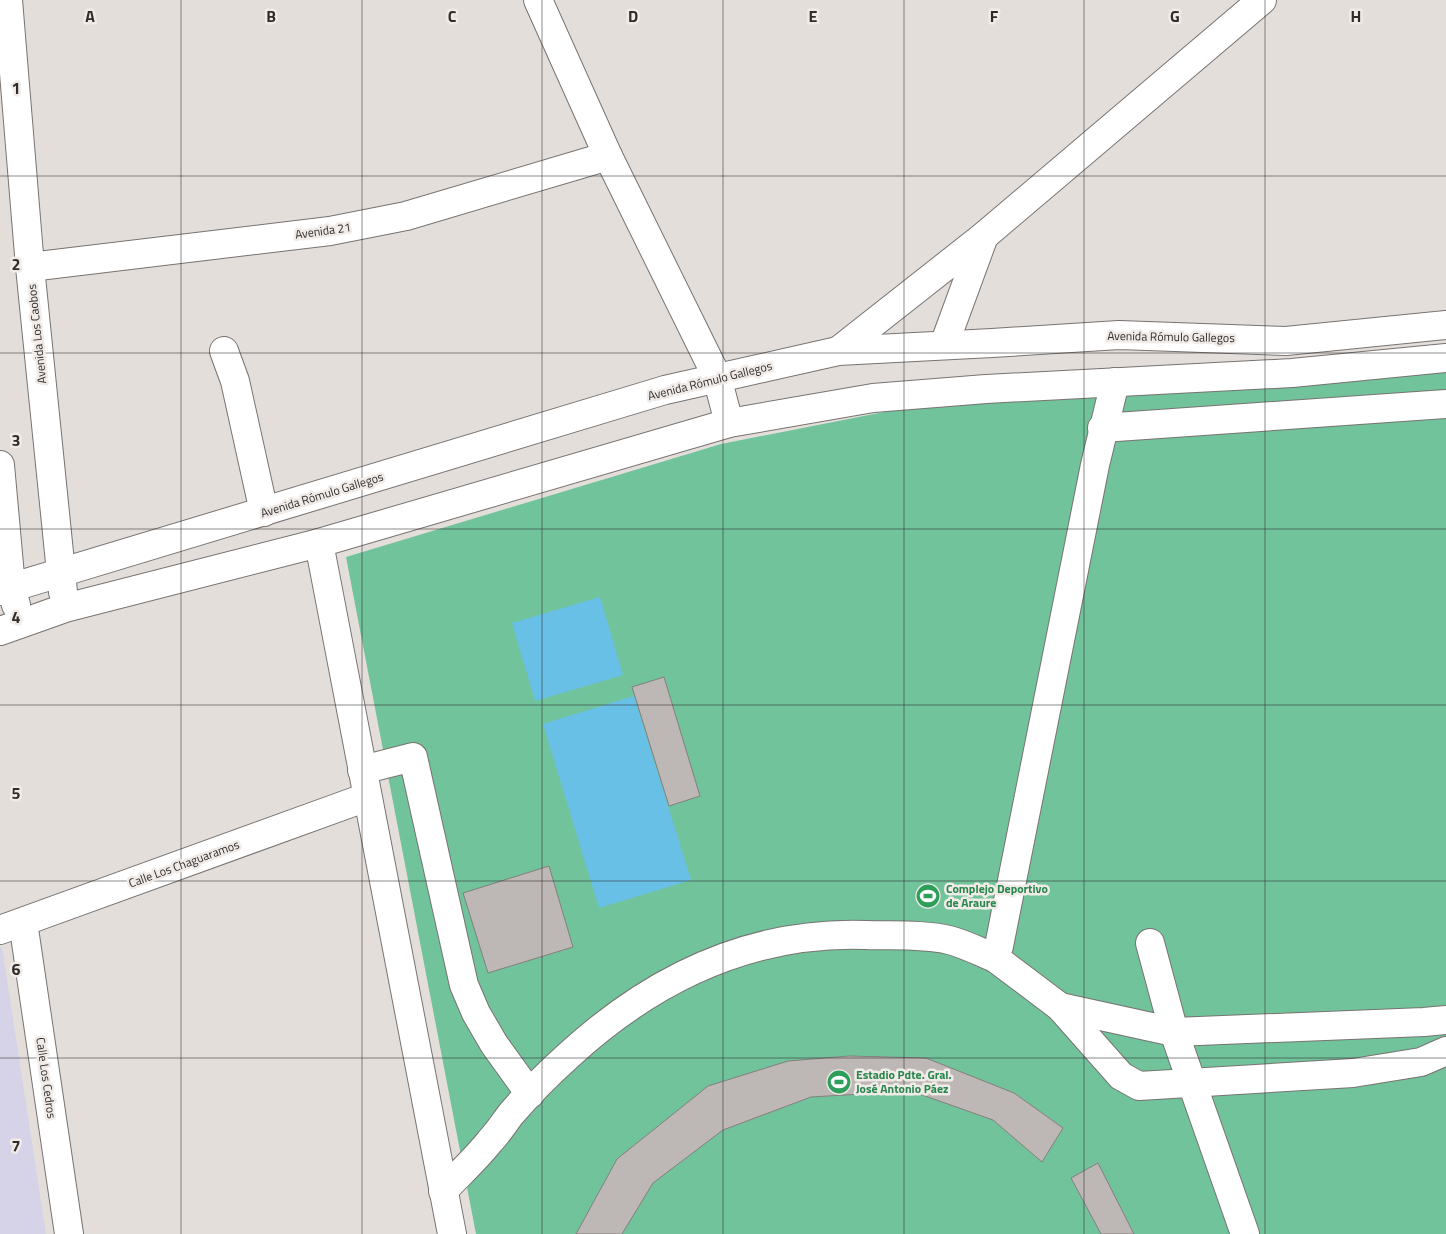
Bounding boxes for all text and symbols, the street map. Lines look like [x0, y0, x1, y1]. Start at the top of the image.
text: A [85, 4, 95, 28]
text: B [266, 4, 276, 28]
text: C [448, 4, 457, 28]
text: D [628, 4, 638, 28]
text: E [809, 4, 818, 28]
text: F [990, 4, 999, 28]
text: G [1170, 4, 1180, 28]
text: H [1351, 4, 1361, 28]
text: 1 [12, 76, 20, 100]
street label: Avenida 21 [294, 217, 352, 244]
text: 2 [12, 252, 20, 276]
street label: Avenida Los Caobos [22, 283, 51, 385]
street label: Avenida Rómulo Gallegos [1107, 326, 1235, 347]
street label: Avenida Rómulo Gallegos [646, 356, 774, 405]
text: 3 [12, 428, 20, 452]
street label: Avenida Rómulo Gallegos [258, 467, 386, 522]
text: 4 [12, 605, 21, 629]
text: 5 [12, 781, 21, 805]
street label: Calle Los Chaguaramos [126, 835, 242, 892]
place label: Complejo Deportivo de Araure [946, 879, 1048, 912]
sports icon: Complejo Deportivo de Araure [915, 883, 941, 909]
text: 6 [12, 957, 21, 981]
street label: Calle Los Cedros [31, 1036, 62, 1120]
place label: Estadio Pdte. Gral. José Antonio Páez [856, 1065, 952, 1098]
sports icon: Estadio Pdte. Gral. José Antonio Páez [826, 1069, 852, 1095]
text: 7 [12, 1134, 20, 1158]

